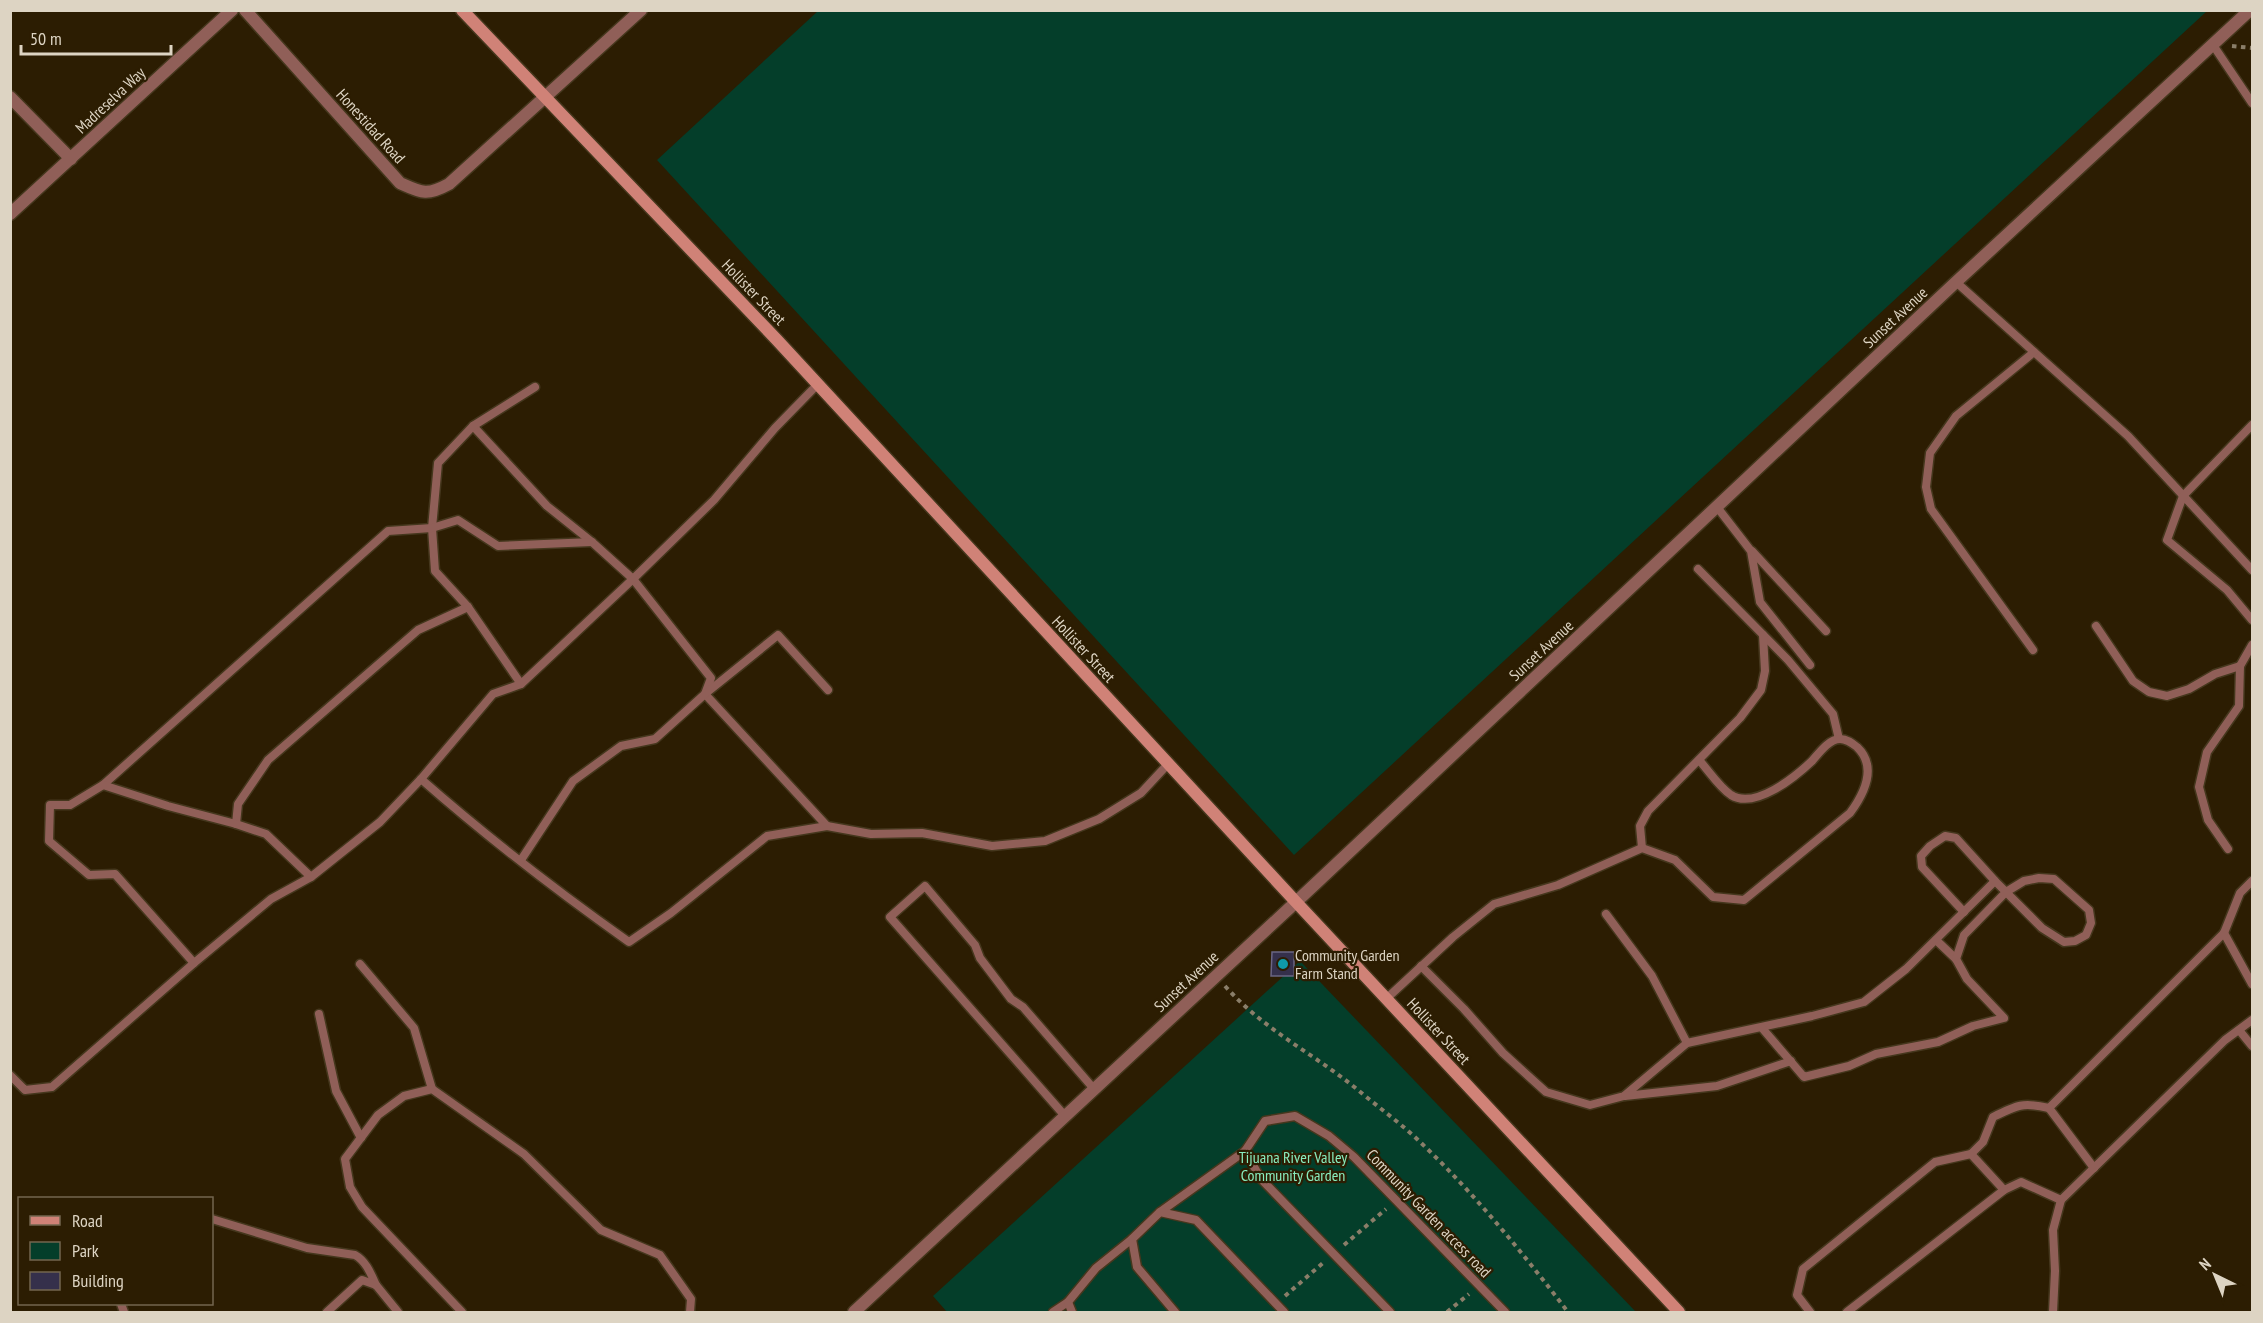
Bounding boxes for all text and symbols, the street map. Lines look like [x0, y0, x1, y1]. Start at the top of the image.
scale bar [21, 18, 171, 56]
text: 50 m [30, 27, 62, 50]
street label: Madreselva Way [71, 62, 149, 138]
street label: Honestidad Road [332, 85, 410, 167]
street label: Hollister Street [718, 255, 791, 329]
street label: Sunset Avenue [1859, 282, 1931, 352]
street label: Hollister Street [1048, 612, 1120, 687]
street label: Sunset Avenue [1505, 615, 1577, 685]
place label: Community Garden Farm Stand [1295, 945, 1400, 983]
street label: Sunset Avenue [1150, 946, 1222, 1016]
marker: Community Garden Farm Stand [1276, 957, 1290, 971]
street label: Hollister Street [1403, 994, 1475, 1069]
street label: Community Garden access road [1363, 1145, 1496, 1281]
park label: Tijuana River Valley Community Garden [1239, 1147, 1347, 1185]
legend [18, 1197, 213, 1305]
text: Road [72, 1209, 103, 1232]
text: Park [72, 1239, 99, 1262]
north arrow [2185, 1245, 2245, 1305]
text: N [2195, 1254, 2215, 1274]
text: Building [72, 1269, 124, 1292]

